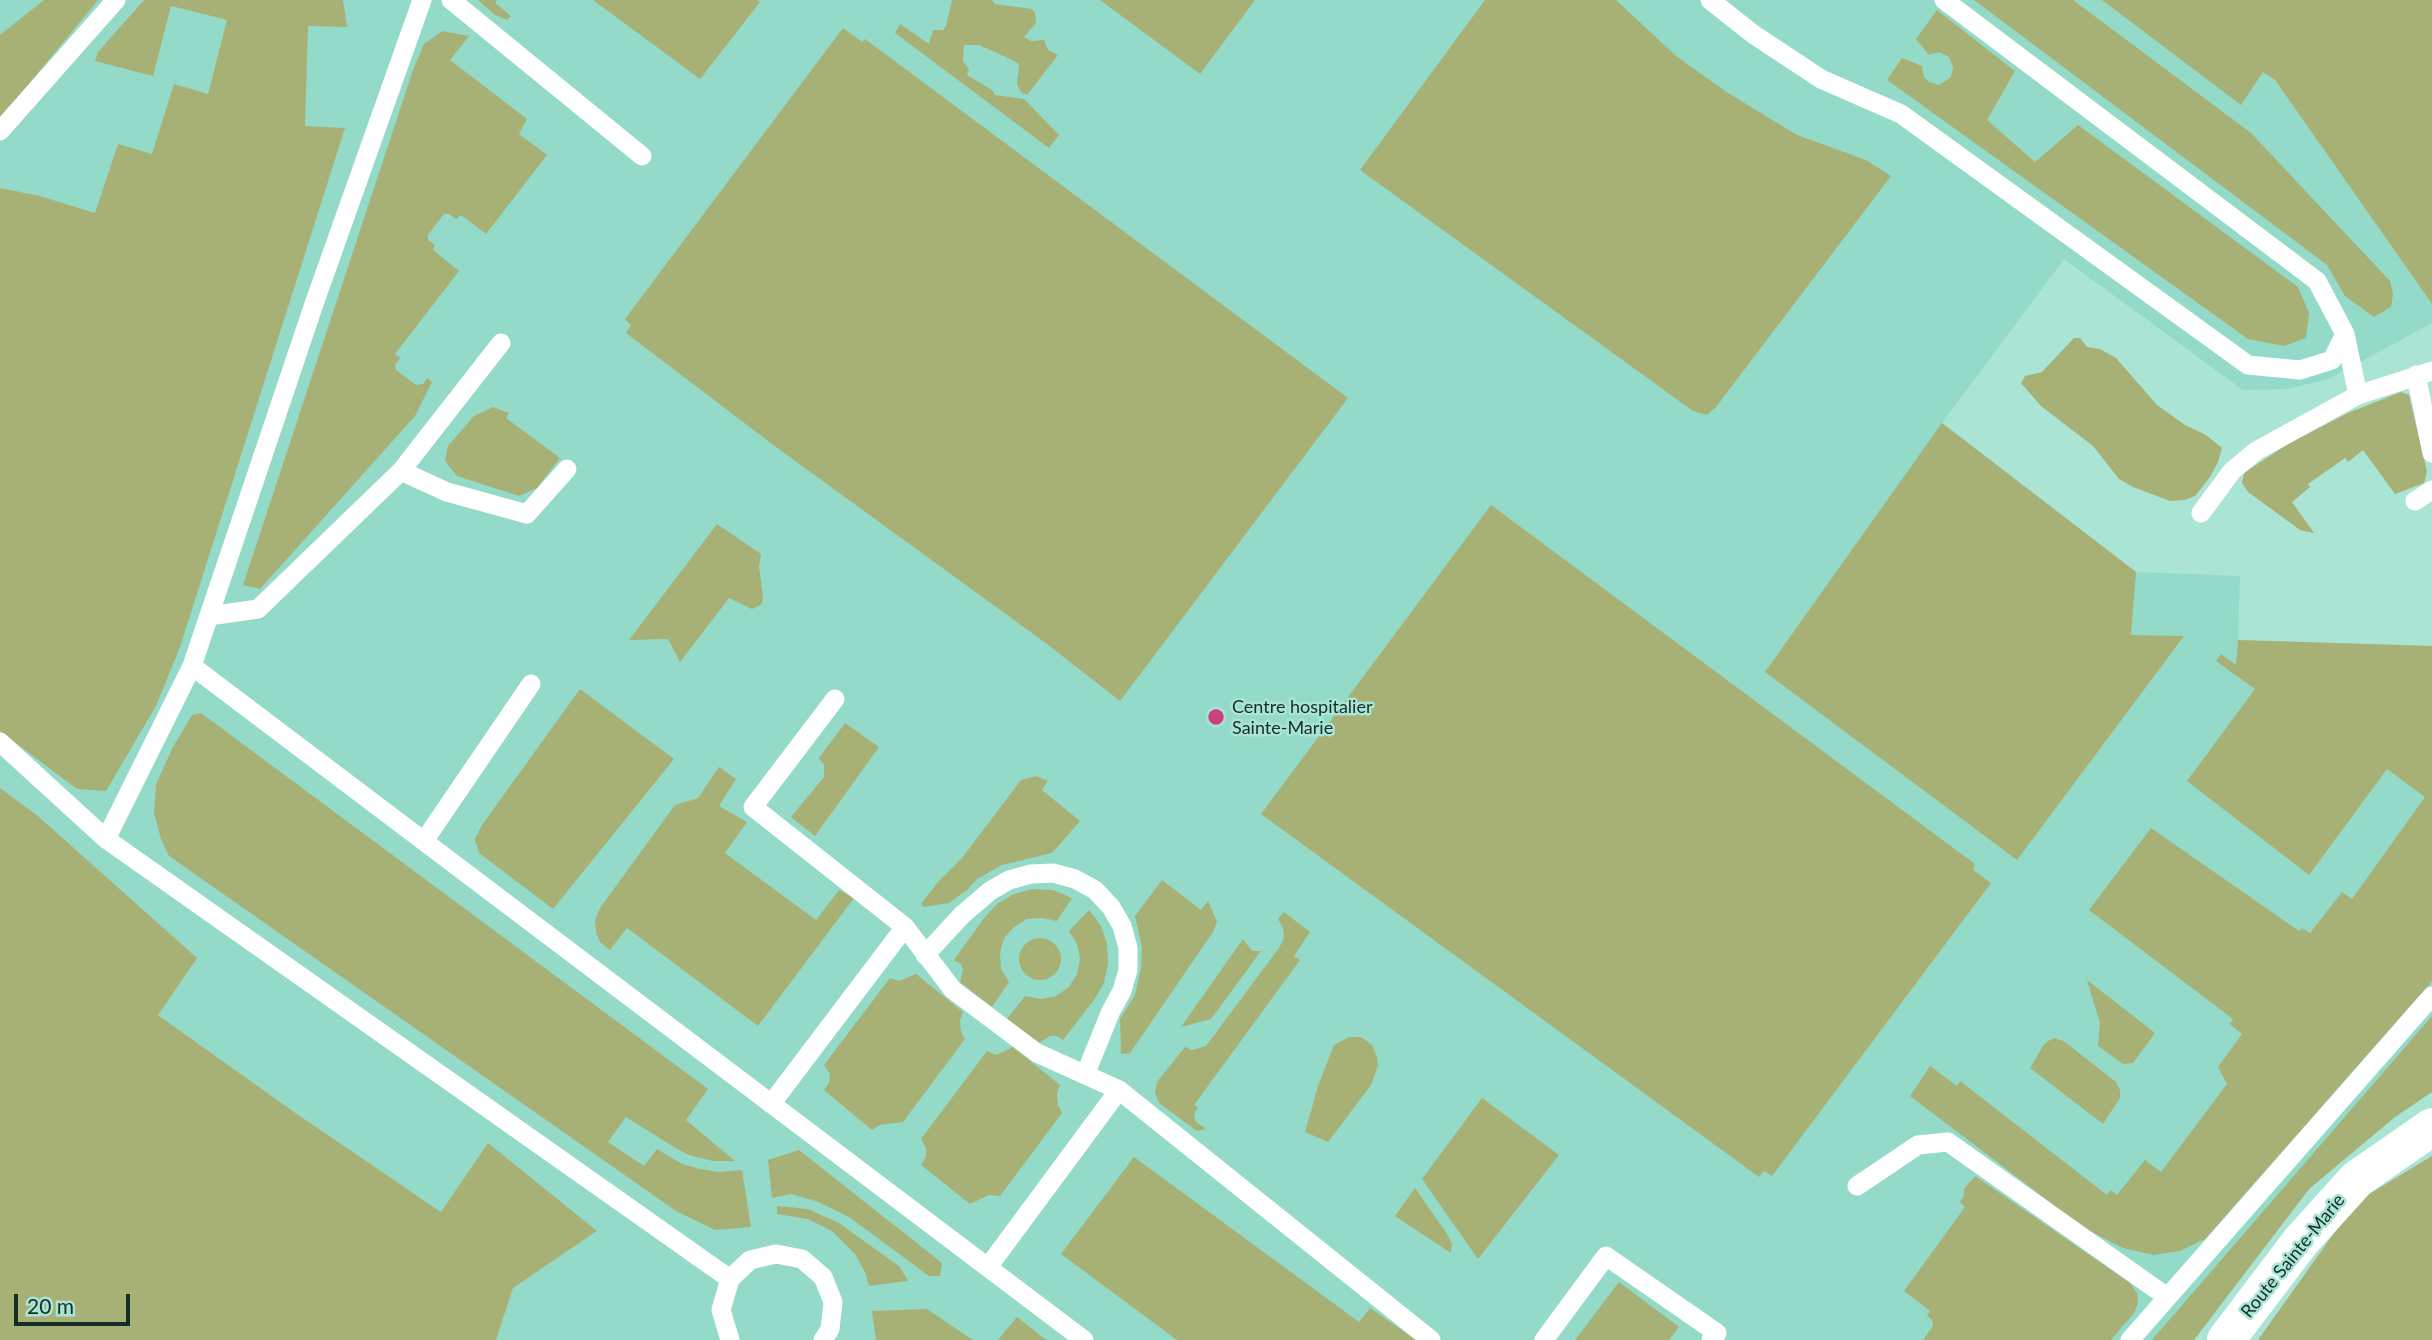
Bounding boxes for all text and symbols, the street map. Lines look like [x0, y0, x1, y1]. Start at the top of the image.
place label: Centre hospitalier Sainte-Marie [1232, 696, 1372, 738]
marker: Centre hospitalier Sainte-Marie [1206, 707, 1226, 727]
street label: Route Sainte-Marie [2237, 1190, 2349, 1322]
scale bar [18, 1280, 133, 1324]
text: 20 m [27, 1293, 74, 1318]

